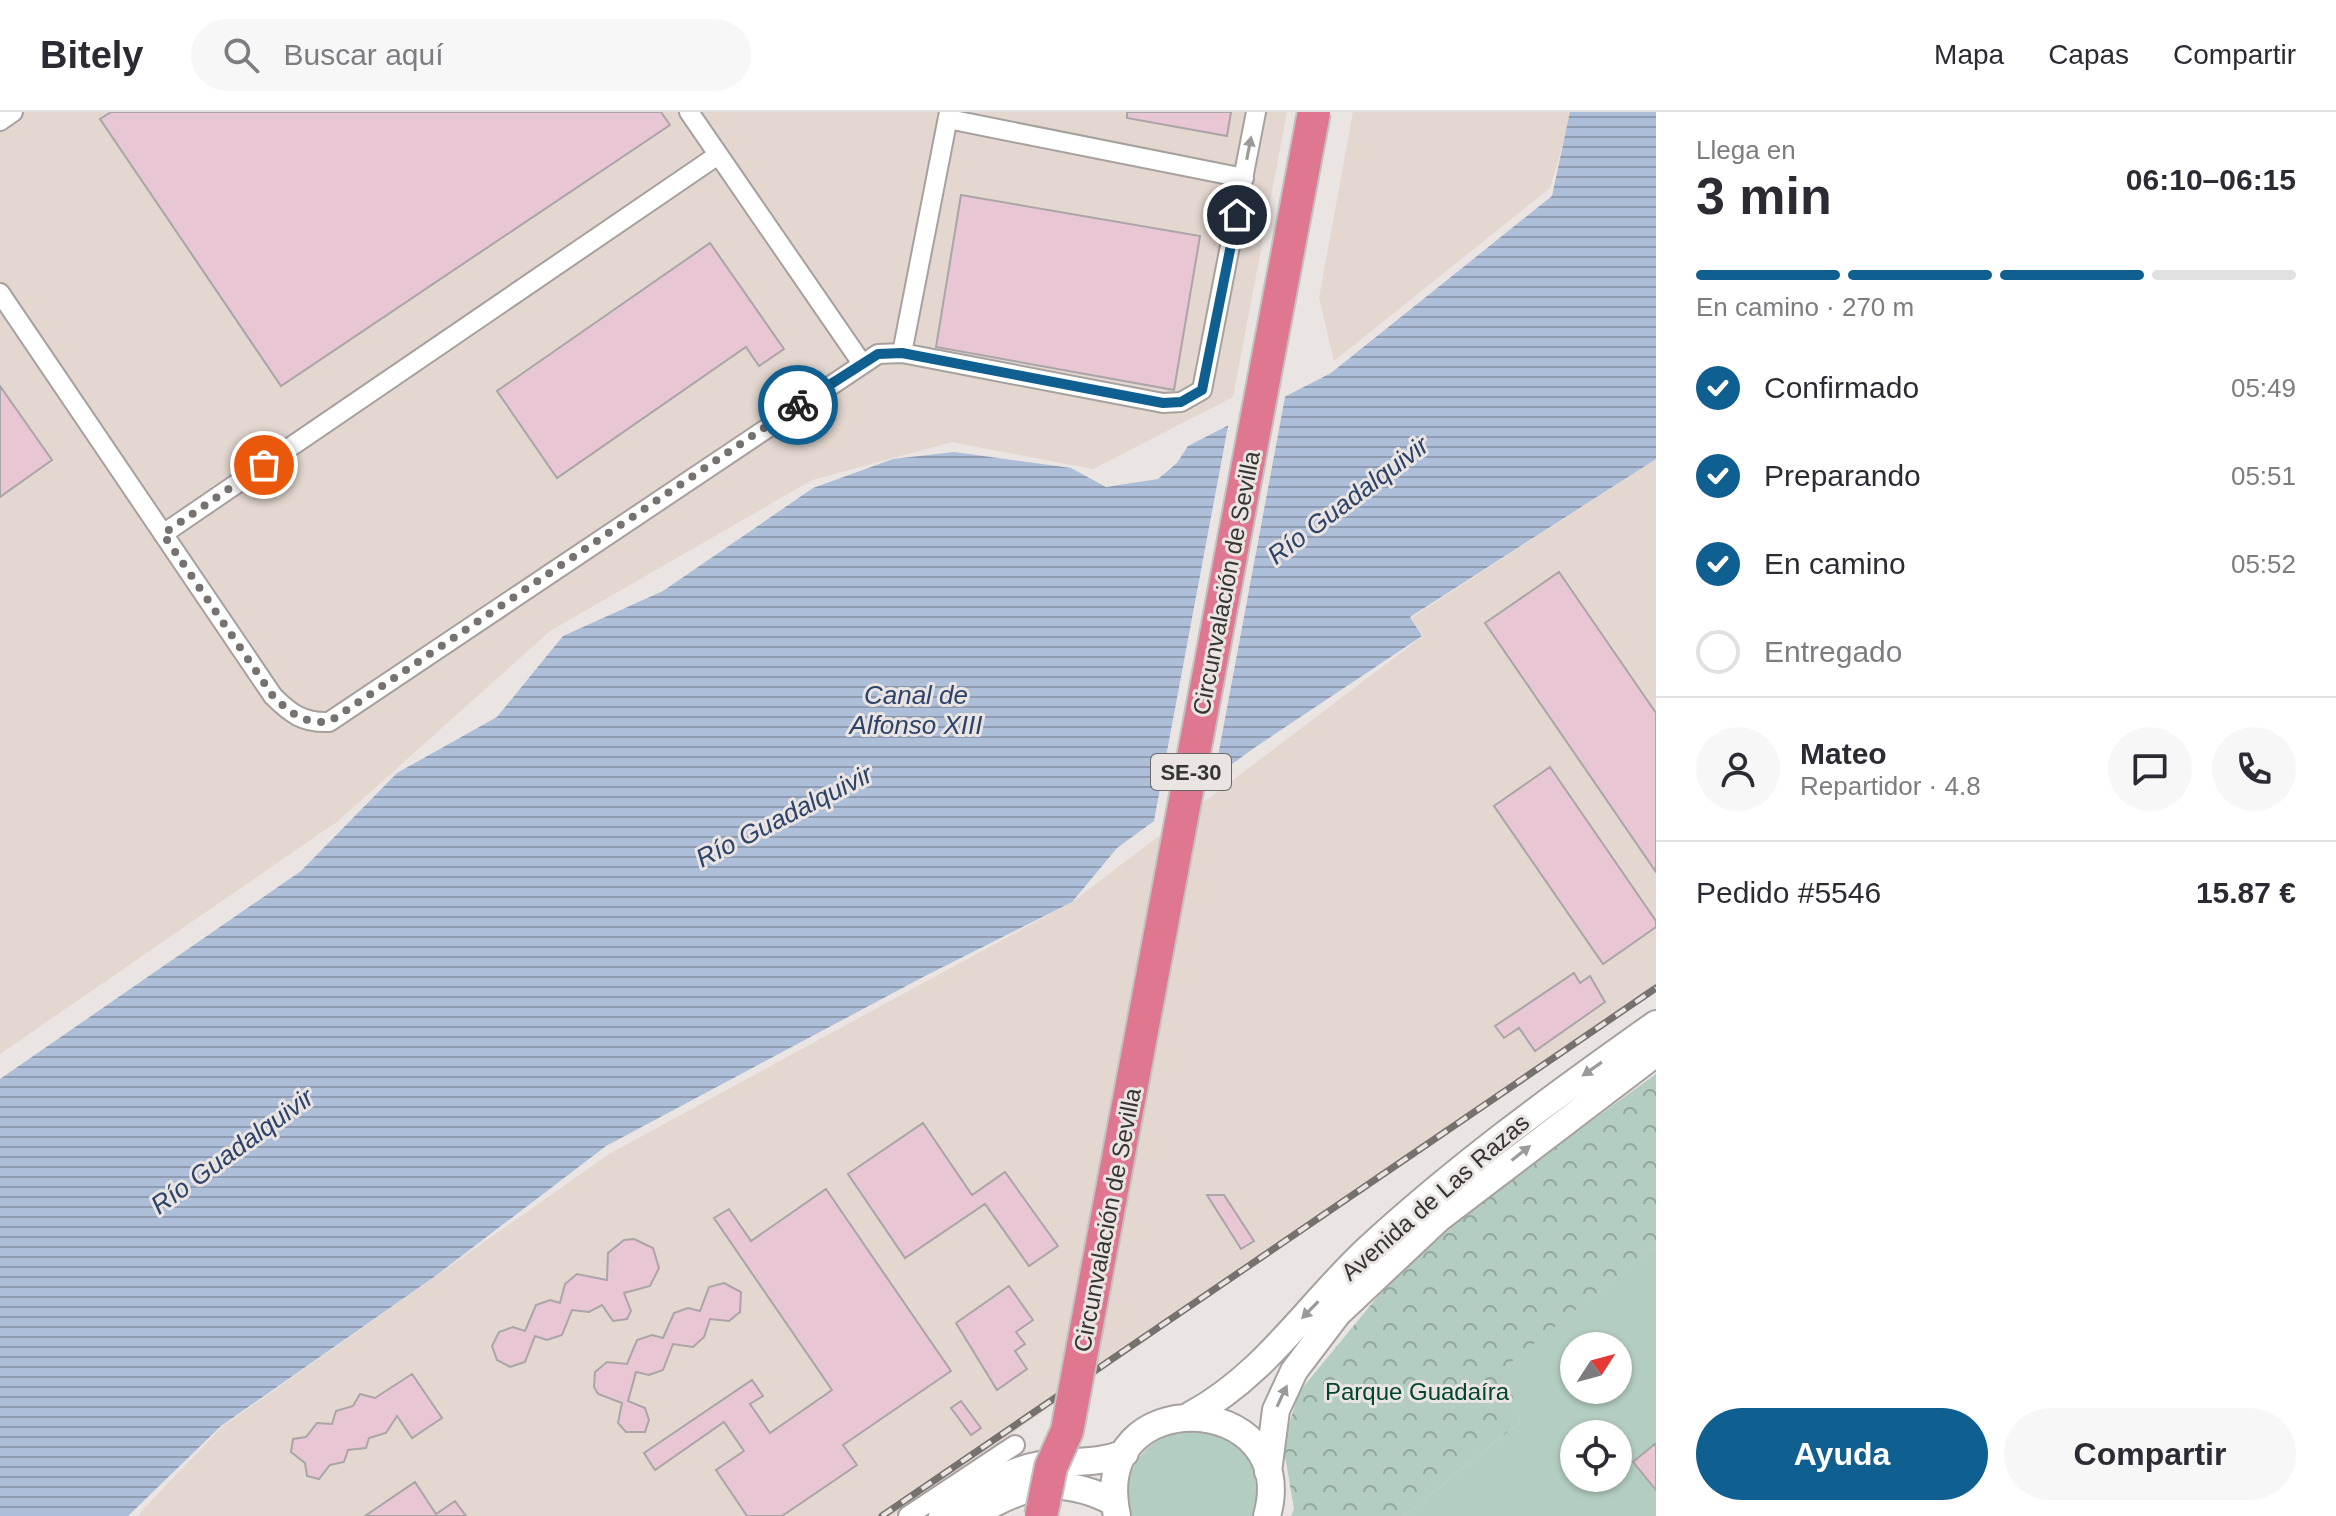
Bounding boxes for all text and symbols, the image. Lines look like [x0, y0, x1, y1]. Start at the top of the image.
search box [191, 19, 751, 91]
icon: search [219, 33, 263, 77]
text: Bitely [40, 34, 143, 76]
text: Buscar aquí [283, 38, 444, 71]
text: Mapa [1934, 39, 2004, 70]
text: Capas [2048, 39, 2129, 70]
text: Compartir [2173, 39, 2296, 70]
one-way arrow [1244, 135, 1256, 160]
text: Llega en [1696, 135, 1796, 165]
text: 06:10–06:15 [2126, 163, 2296, 196]
text: 3 min [1696, 167, 1832, 225]
pin [1203, 181, 1271, 249]
icon: home [1215, 193, 1259, 237]
text: En camino · 270 m [1696, 292, 1914, 322]
courier [758, 365, 838, 445]
icon: check [1696, 366, 1740, 410]
text: Confirmado [1764, 371, 1919, 404]
text: 05:49 [2231, 373, 2296, 403]
icon: bike [776, 383, 820, 427]
water label: Río Guadalquivir [1262, 429, 1435, 570]
pin [230, 431, 298, 499]
icon: bag [242, 443, 286, 487]
street label: Circunvalación de Sevilla [1187, 448, 1265, 717]
icon: check [1696, 454, 1740, 498]
text: Preparando [1764, 459, 1921, 492]
text: 05:51 [2231, 461, 2296, 491]
icon: check [1696, 542, 1740, 586]
text: En camino [1764, 547, 1906, 580]
text: 05:52 [2231, 549, 2296, 579]
text: Entregado [1764, 635, 1902, 668]
water label: Canal de Alfonso XIII [848, 680, 982, 740]
button: person [1696, 727, 1780, 811]
button: chat [2108, 727, 2192, 811]
button: phone [2212, 727, 2296, 811]
text: Mateo [1800, 737, 1887, 770]
road number: SE-30 [1151, 754, 1231, 790]
water label: Río Guadalquivir [691, 758, 878, 873]
text: Repartidor · 4.8 [1800, 771, 1981, 801]
text: Pedido #5546 [1696, 876, 1881, 909]
text: 15.87 € [2196, 876, 2296, 909]
one-way arrow [1582, 1061, 1603, 1076]
water label: Río Guadalquivir [145, 1081, 320, 1220]
street label: Circunvalación de Sevilla [1068, 1085, 1146, 1354]
street label: Avenida de Las Razas [1336, 1108, 1534, 1286]
one-way arrow [1511, 1145, 1531, 1162]
one-way arrow [1301, 1300, 1320, 1319]
north arrow [1560, 1332, 1632, 1404]
map controls [1560, 1332, 1632, 1492]
park label: Parque Guadaíra [1325, 1378, 1510, 1405]
one-way arrow [1276, 1385, 1289, 1408]
button: Ayuda [1696, 1408, 1988, 1500]
button: Compartir [2004, 1408, 2296, 1500]
button: locate [1560, 1420, 1632, 1492]

